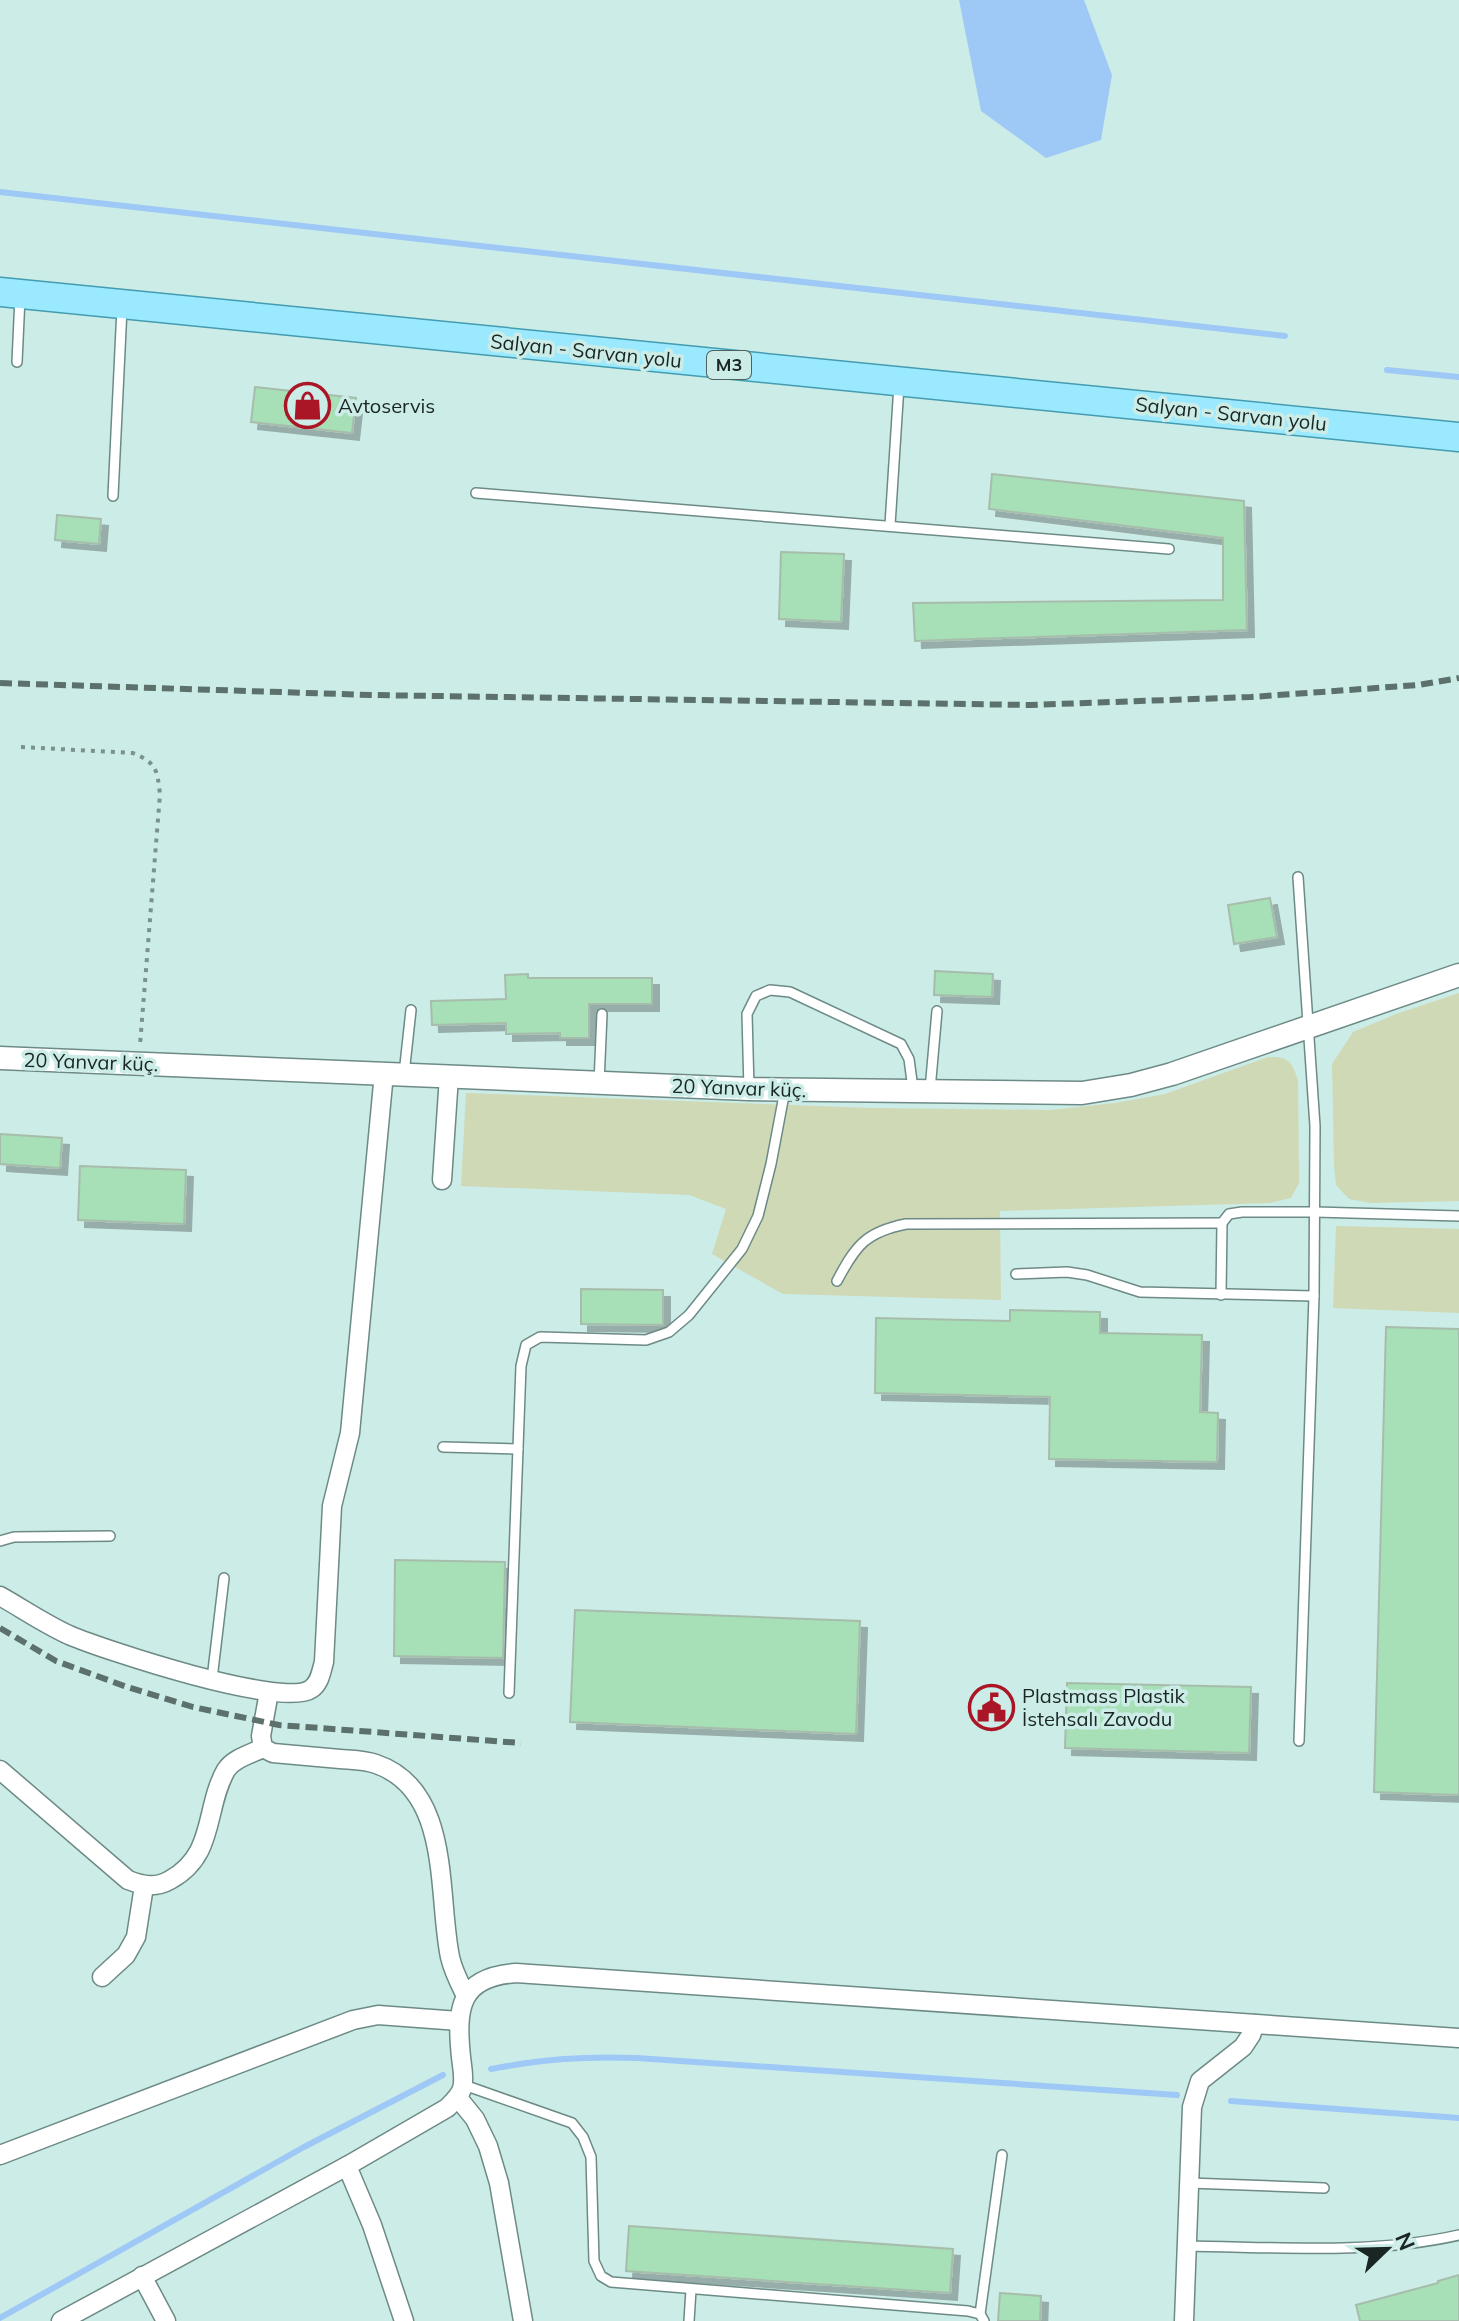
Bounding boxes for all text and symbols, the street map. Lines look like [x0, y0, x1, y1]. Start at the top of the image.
street label: Salyan - Sarvan yolu [489, 328, 683, 373]
road number: M3 [707, 351, 751, 379]
shop icon: Avtoservis [283, 382, 331, 430]
street label: Salyan - Sarvan yolu [1134, 391, 1328, 436]
place label: Avtoservis [338, 393, 435, 418]
street label: 20 Yanvar küç. [23, 1047, 159, 1076]
street label: 20 Yanvar küç. [671, 1073, 807, 1102]
place label: Plastmass Plastik İstehsalı Zavodu [1022, 1683, 1186, 1731]
public building icon: Plastmass Plastik İstehsalı Zavodu [967, 1684, 1015, 1732]
north arrow [1347, 2209, 1427, 2289]
text: N [1389, 2228, 1422, 2254]

